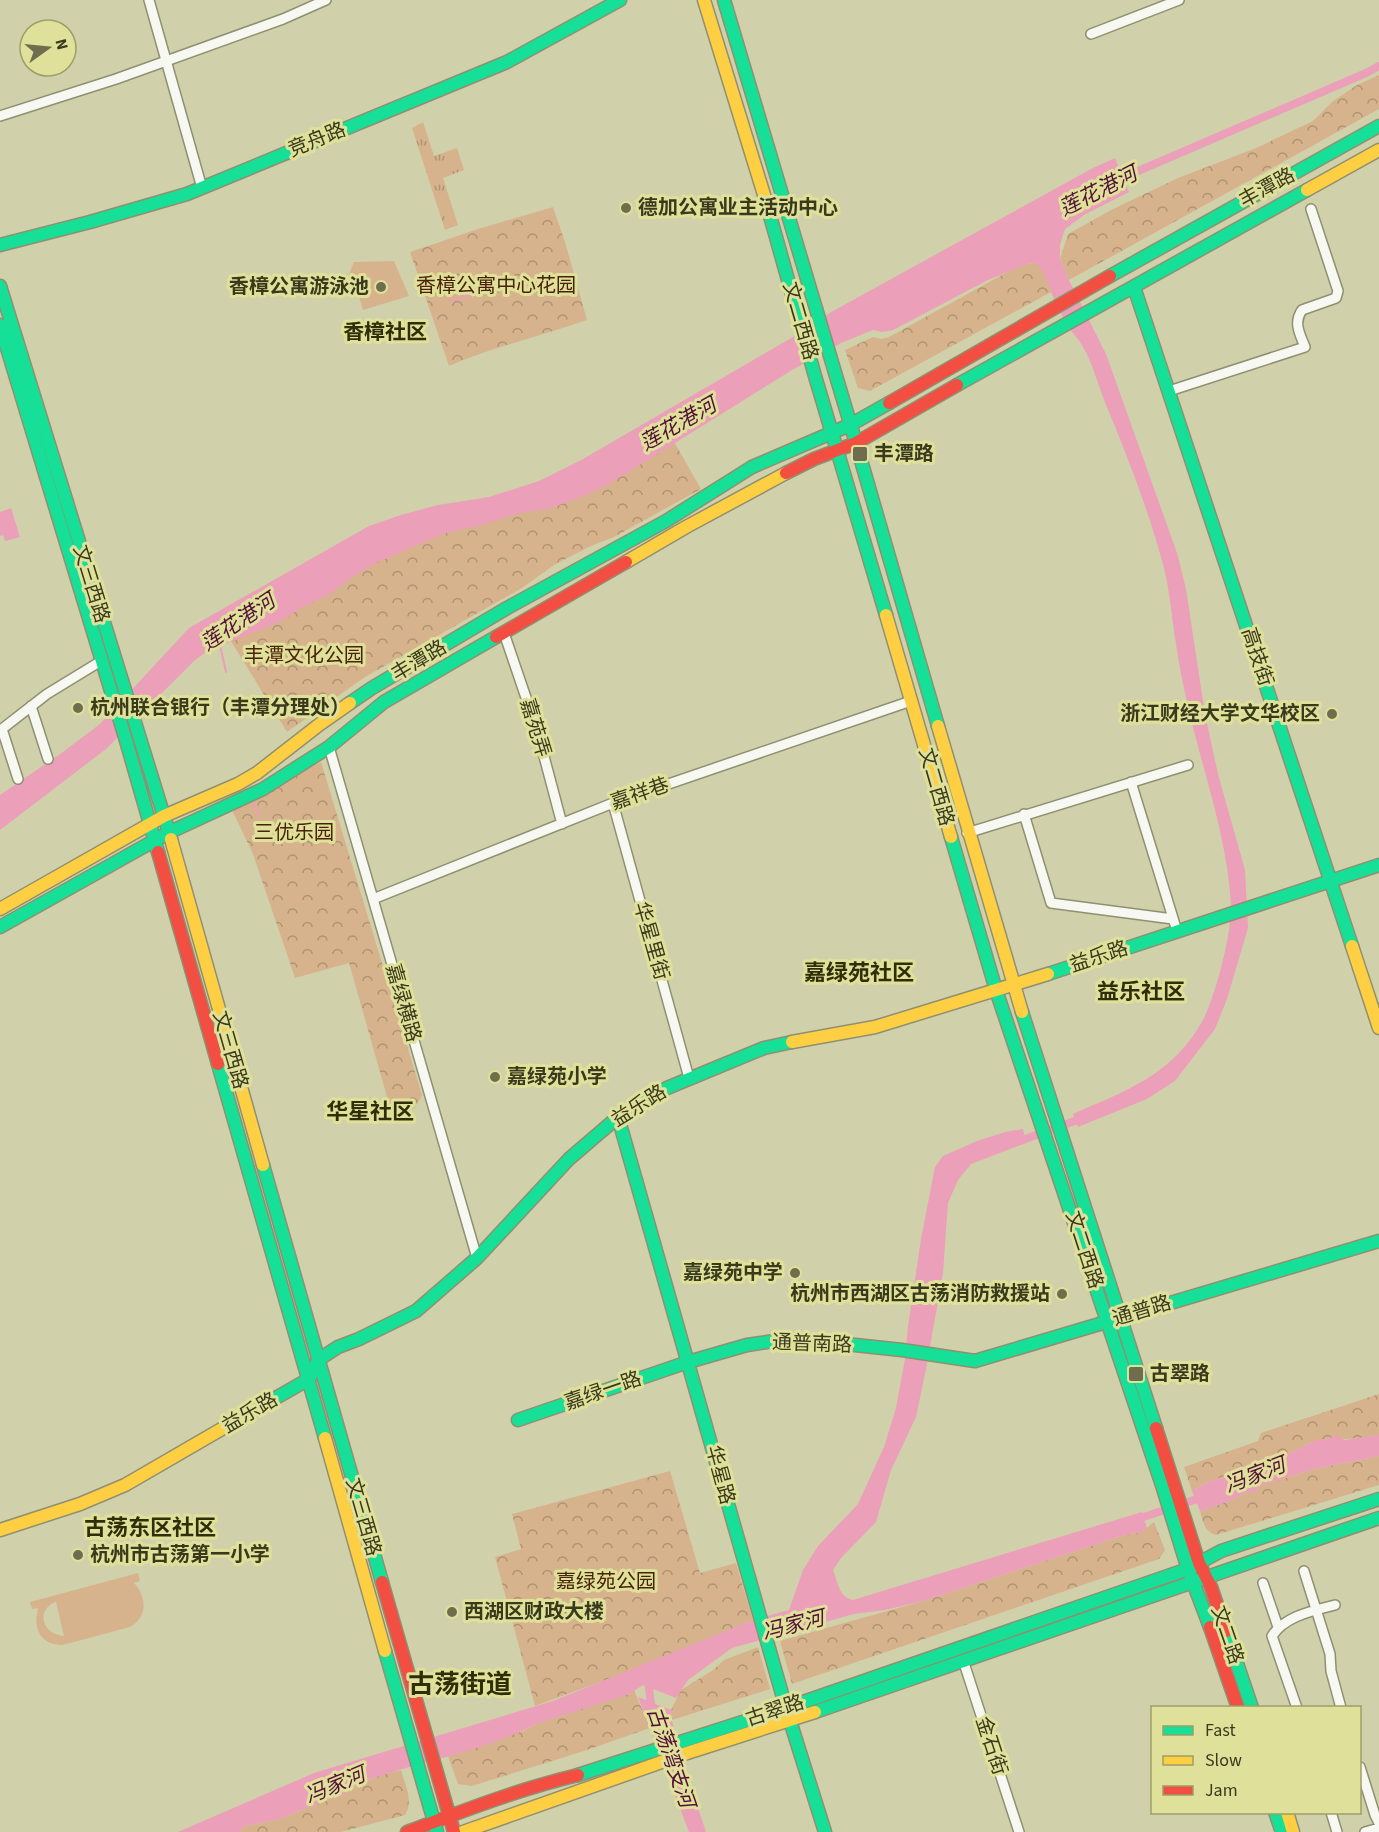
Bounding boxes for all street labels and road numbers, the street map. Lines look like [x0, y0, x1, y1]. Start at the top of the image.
street label: 竞舟路 [284, 116, 350, 164]
street label: 丰潭路 [1234, 161, 1300, 215]
street label: 文二西路 [776, 279, 824, 363]
street label: 文三西路 [66, 542, 116, 626]
street label: 高技街 [1234, 624, 1280, 690]
street label: 丰潭路 [386, 634, 452, 688]
street label: 嘉苑弄 [513, 695, 557, 761]
street label: 文二西路 [912, 745, 960, 829]
street label: 嘉祥巷 [607, 771, 673, 817]
street label: 华星里街 [627, 899, 675, 983]
street label: 益乐路 [1066, 934, 1132, 980]
street label: 嘉绿横路 [379, 961, 427, 1045]
street label: 文三西路 [206, 1008, 254, 1092]
street label: 益乐路 [606, 1078, 672, 1134]
street label: 文二西路 [1058, 1208, 1110, 1292]
street label: 通普路 [1109, 1289, 1175, 1333]
street label: 通普南路 [772, 1329, 852, 1359]
street label: 嘉绿一路 [561, 1365, 645, 1417]
street label: 益乐路 [217, 1386, 283, 1440]
street label: 华星路 [699, 1442, 741, 1508]
street label: 文三西路 [339, 1475, 387, 1559]
street label: 文二路 [1204, 1602, 1250, 1668]
street label: 古翠路 [742, 1688, 808, 1734]
street label: 金石街 [968, 1713, 1014, 1779]

